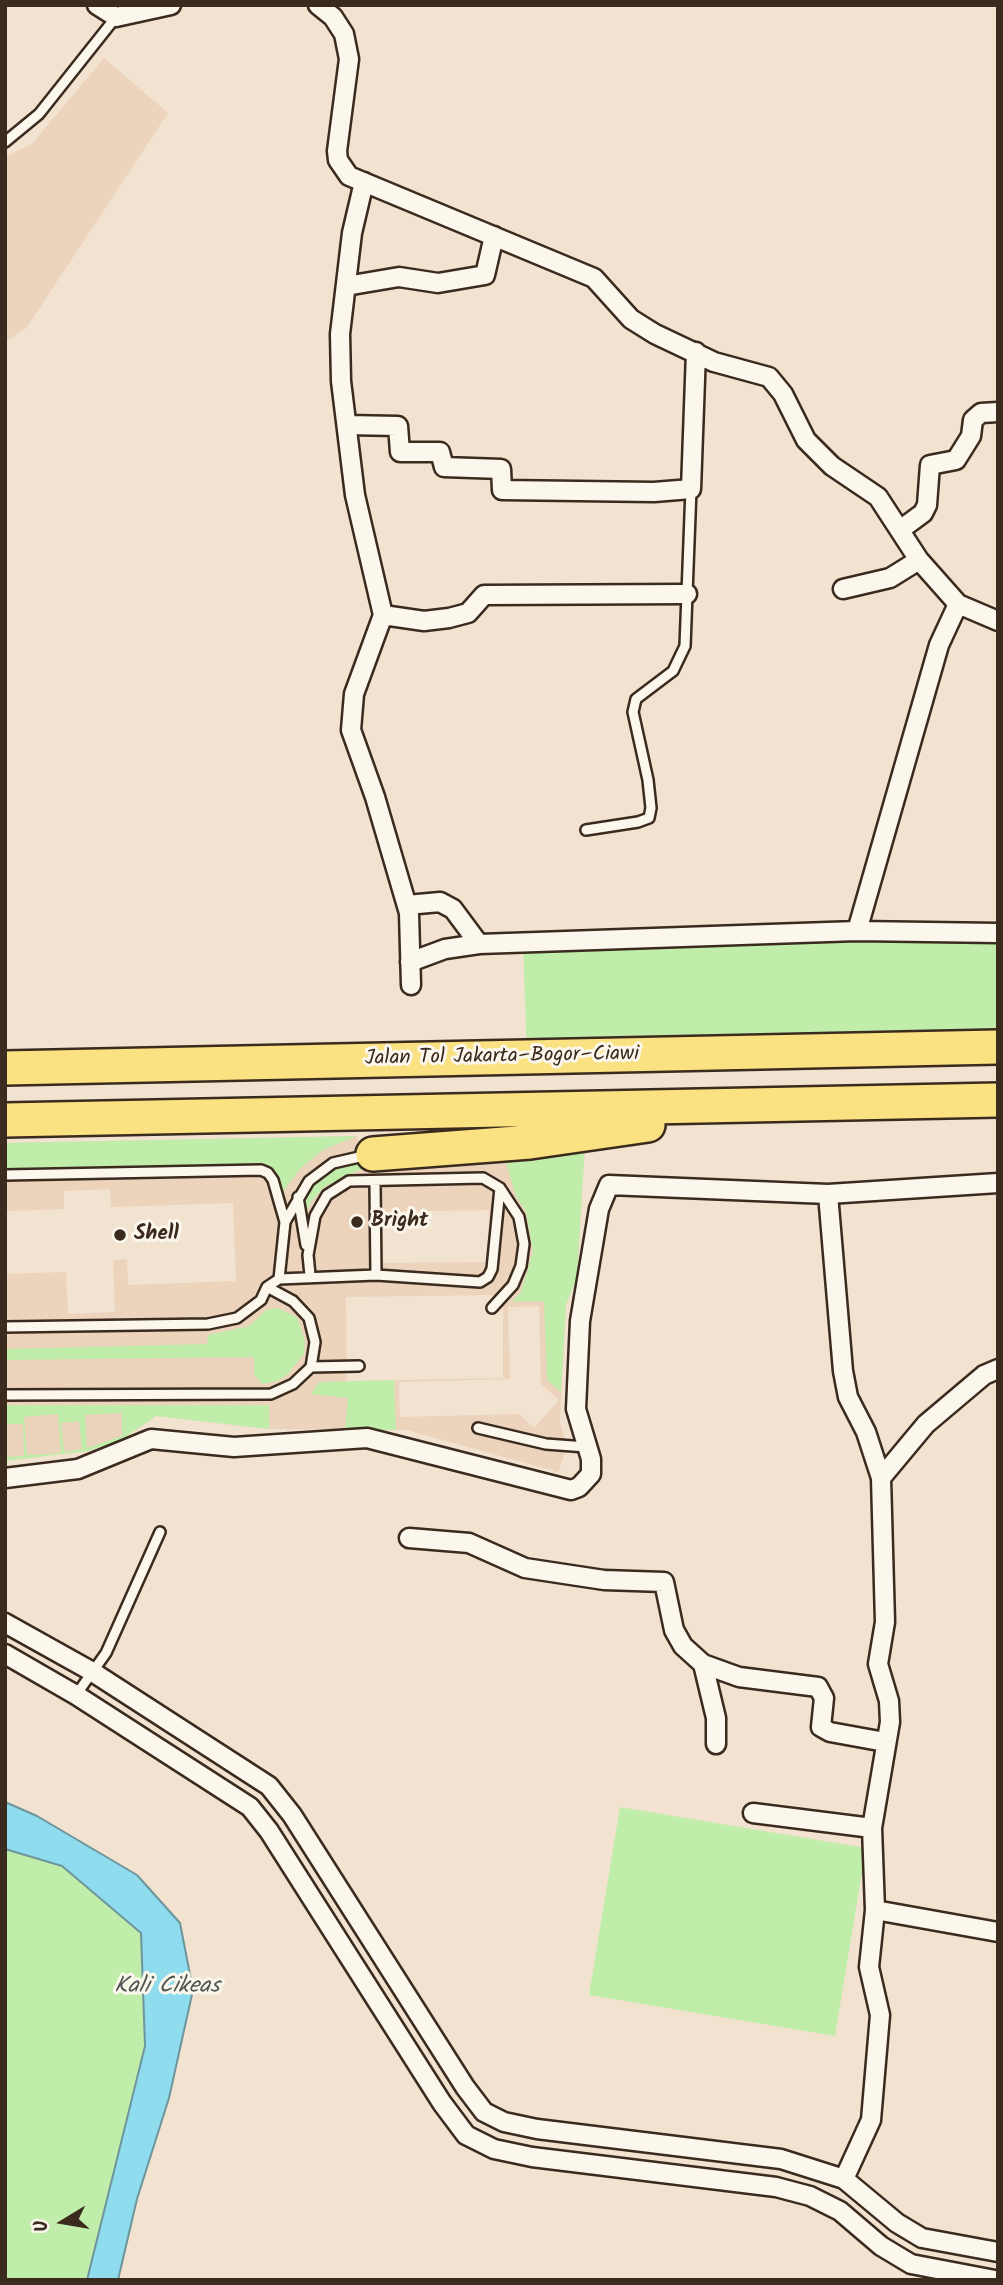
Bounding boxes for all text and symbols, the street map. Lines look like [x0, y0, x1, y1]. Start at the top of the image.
street label: Jalan Tol Jakarta–Bogor–Ciawi [365, 1043, 639, 1073]
place label: Bright [371, 1209, 429, 1235]
marker: Bright [349, 1214, 365, 1230]
place label: Shell [134, 1222, 179, 1248]
marker: Shell [112, 1227, 128, 1243]
water label: Kali Cikeas [114, 1974, 220, 2002]
north arrow [28, 2187, 98, 2257]
text: U [27, 2218, 58, 2234]

